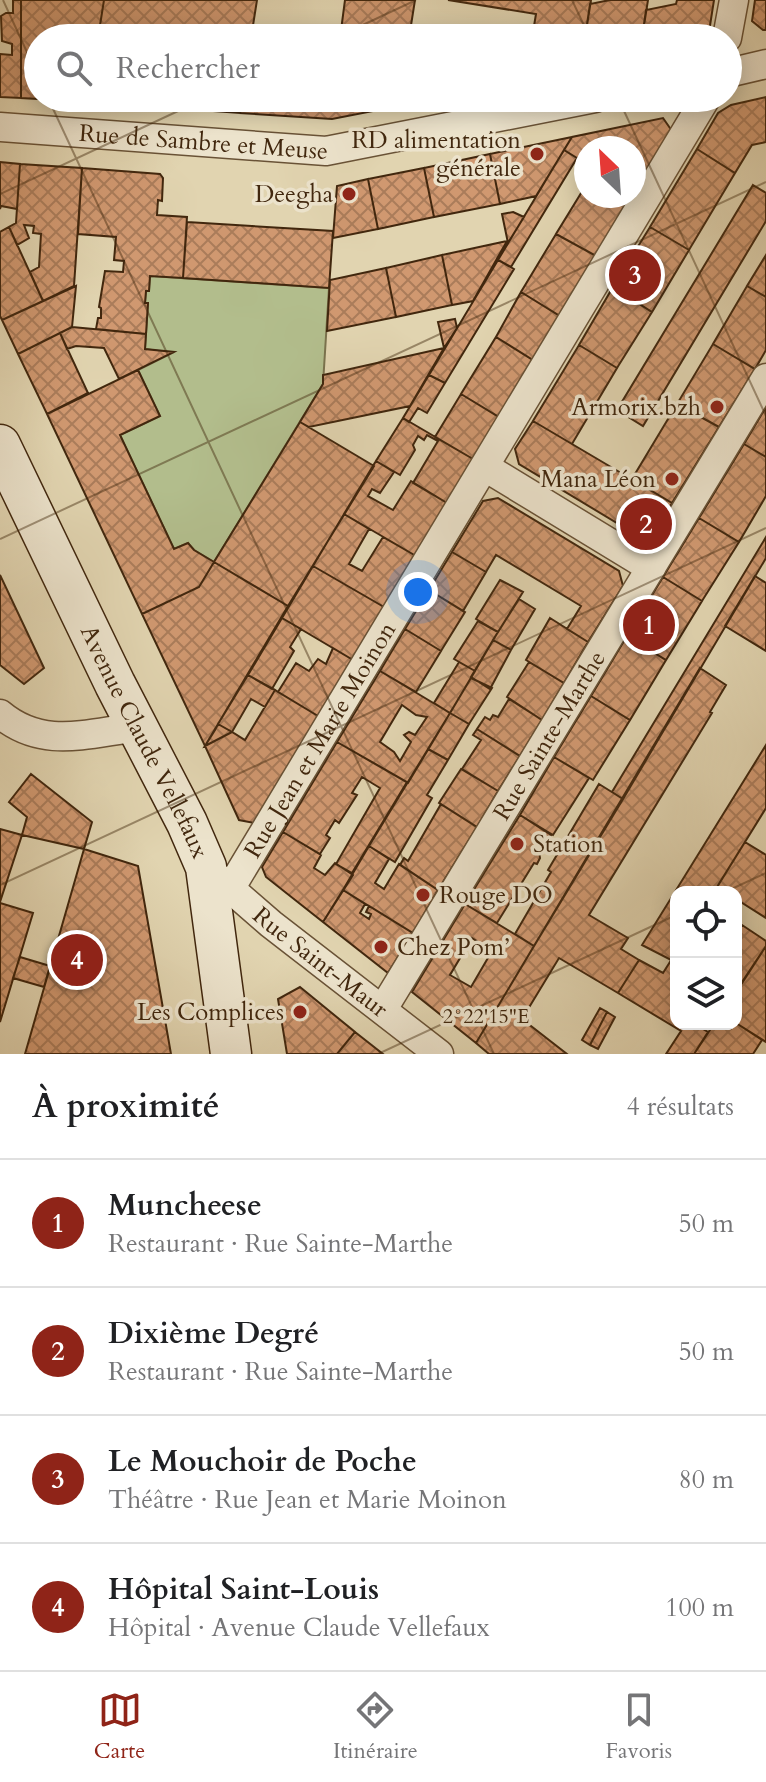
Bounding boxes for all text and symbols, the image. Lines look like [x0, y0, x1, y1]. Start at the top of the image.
search box [24, 24, 742, 112]
icon: search [52, 46, 96, 90]
text: Rechercher [116, 48, 260, 89]
street label: Rue de Sambre et Meuse [78, 116, 329, 168]
place label: RD alimentation générale [351, 124, 521, 185]
north arrow [574, 136, 646, 208]
marker: RD alimentation générale [528, 145, 546, 163]
place label: Deegha [255, 178, 334, 211]
marker: Deegha [340, 185, 358, 203]
pin: 3 [609, 245, 661, 305]
place label: Armorix.bzh [572, 391, 701, 424]
marker: Armorix.bzh [708, 398, 726, 416]
place label: Mana Léon [541, 463, 656, 496]
marker: Mana Léon [663, 470, 681, 488]
pin: 2 [620, 494, 672, 554]
your location [398, 572, 438, 612]
pin: 1 [623, 595, 675, 655]
street label: Rue Jean et Marie Moinon [236, 615, 404, 864]
street label: Avenue Claude Vellefaux [73, 619, 217, 863]
street label: Rue Sainte-Marthe [485, 645, 613, 826]
place label: Station [533, 828, 604, 861]
marker: Station [508, 835, 526, 853]
place label: Rouge DO [439, 879, 553, 912]
marker: Rouge DO [414, 886, 432, 904]
map controls [670, 886, 742, 1030]
button: locate [670, 886, 742, 958]
street label: Rue Saint-Maur [246, 899, 395, 1025]
pin: 4 [51, 930, 103, 990]
place label: Chez Pom’ [397, 931, 509, 964]
marker: Chez Pom’ [372, 938, 390, 956]
button: layers [670, 958, 742, 1030]
place label: Les Complices [137, 996, 284, 1029]
marker: Les Complices [291, 1003, 309, 1021]
text: 2°22'15"E [443, 1003, 529, 1030]
text: À proximité [32, 1083, 219, 1129]
text: 4 résultats [626, 1089, 734, 1124]
text: Muncheese [108, 1185, 262, 1226]
text: 1 [51, 1206, 65, 1241]
text: 50 m [678, 1206, 734, 1241]
text: Restaurant · Rue Sainte-Marthe [108, 1226, 453, 1261]
text: Dixième Degré [108, 1313, 319, 1354]
text: 2 [51, 1334, 65, 1369]
text: 50 m [678, 1334, 734, 1369]
text: Restaurant · Rue Sainte-Marthe [108, 1354, 453, 1389]
text: Le Mouchoir de Poche [108, 1441, 417, 1482]
text: 3 [51, 1462, 65, 1497]
text: 80 m [678, 1462, 734, 1497]
text: Théâtre · Rue Jean et Marie Moinon [108, 1482, 507, 1517]
text: Hôpital Saint-Louis [108, 1569, 379, 1610]
text: 4 [51, 1590, 65, 1625]
text: 100 m [665, 1590, 734, 1625]
text: Hôpital · Avenue Claude Vellefaux [108, 1610, 490, 1645]
tab: Carte [94, 1688, 145, 1766]
tab: Itinéraire [333, 1688, 418, 1766]
tab: Favoris [605, 1688, 672, 1766]

